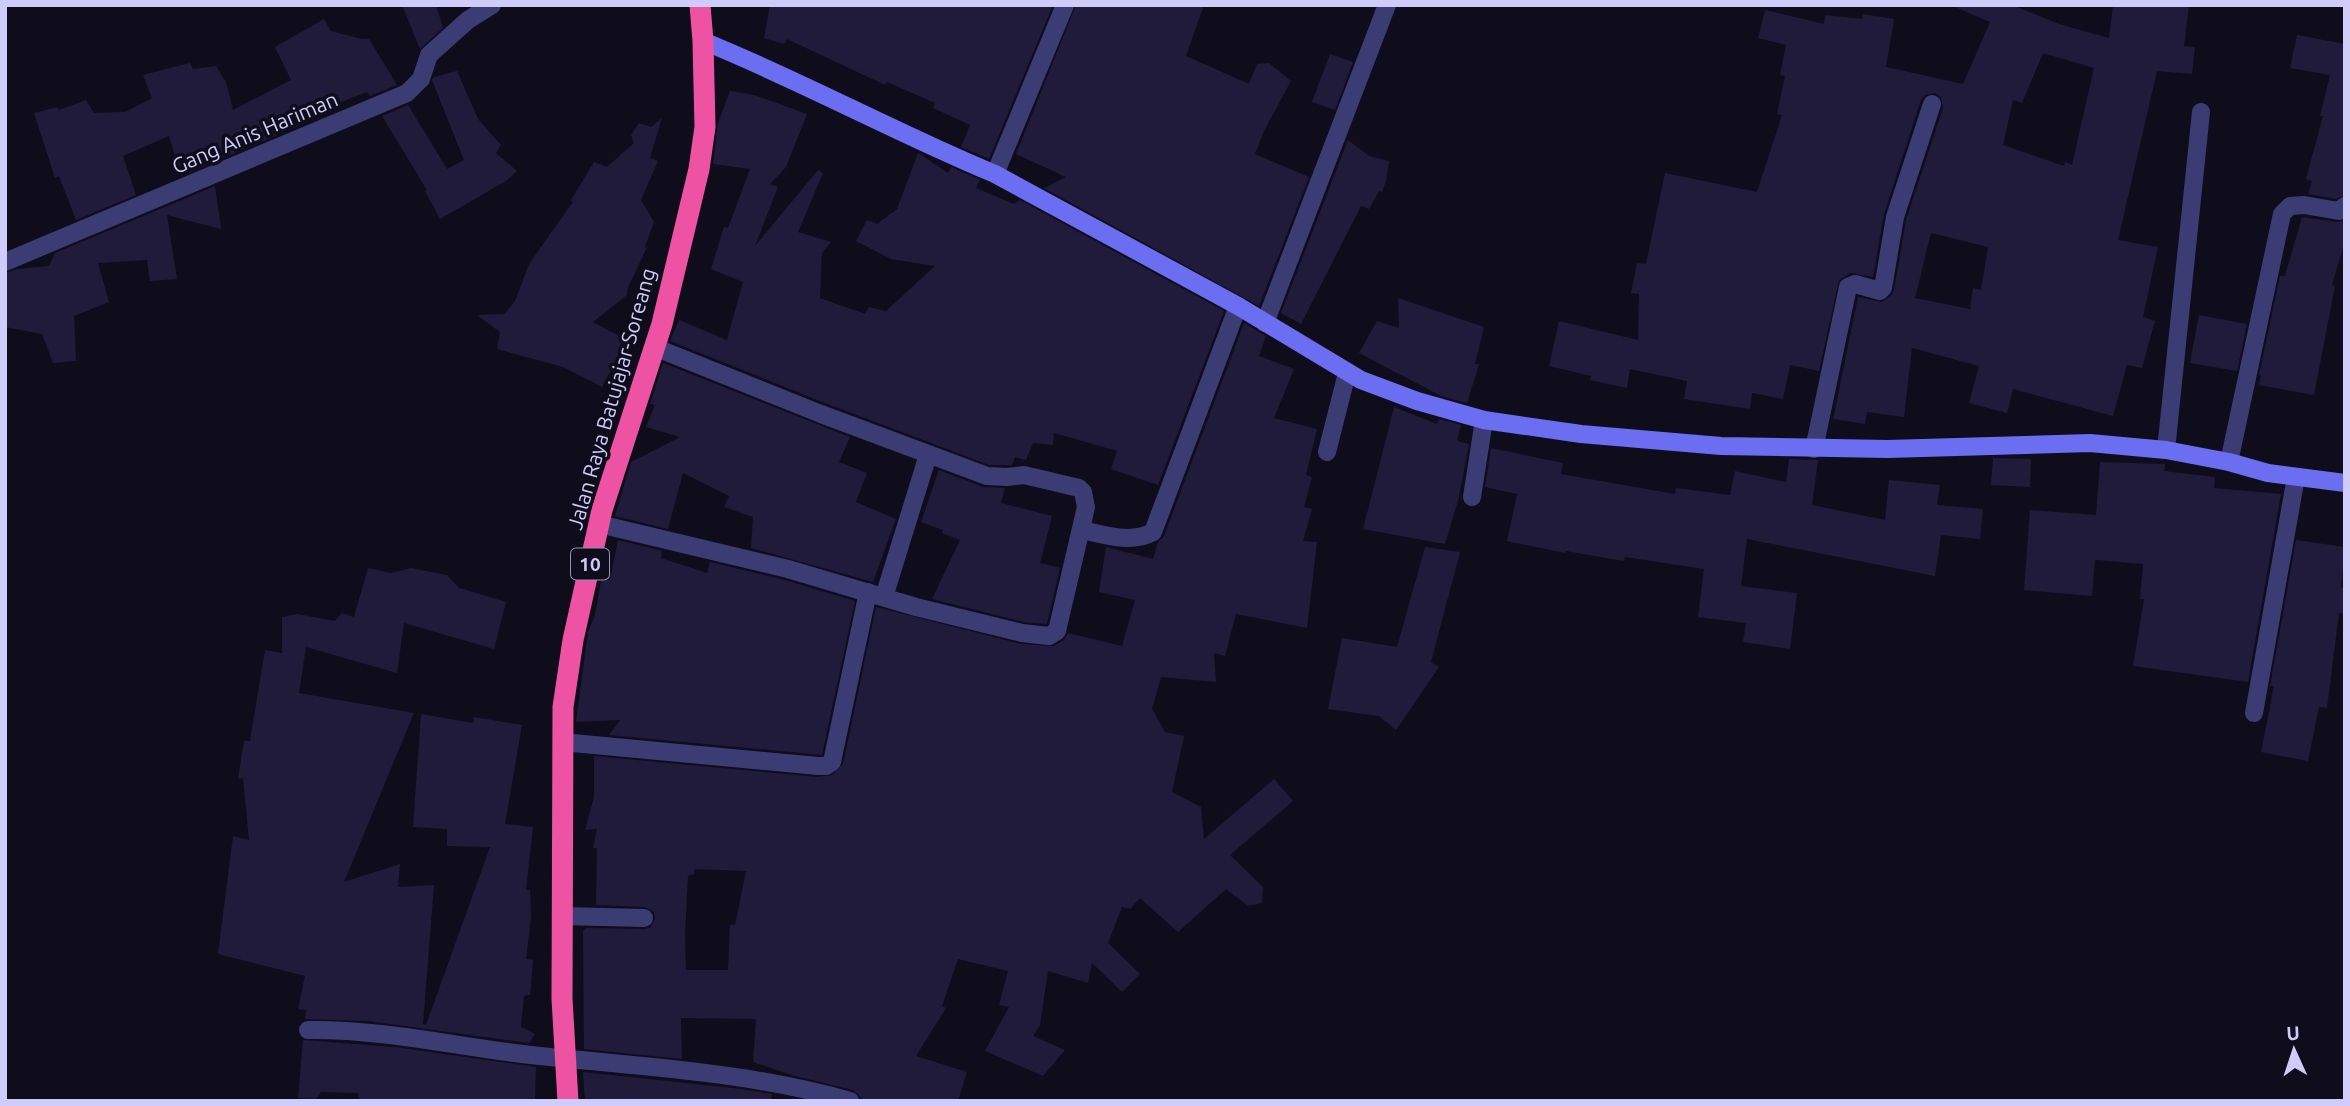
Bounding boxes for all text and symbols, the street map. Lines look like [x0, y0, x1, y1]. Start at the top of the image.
street label: Gang Anis Hariman [168, 86, 341, 178]
street label: Jalan Raya Batujajar-Soreang [562, 265, 660, 532]
road number: 10 [571, 548, 609, 580]
north arrow [2259, 1015, 2329, 1085]
text: U [2286, 1022, 2300, 1044]

